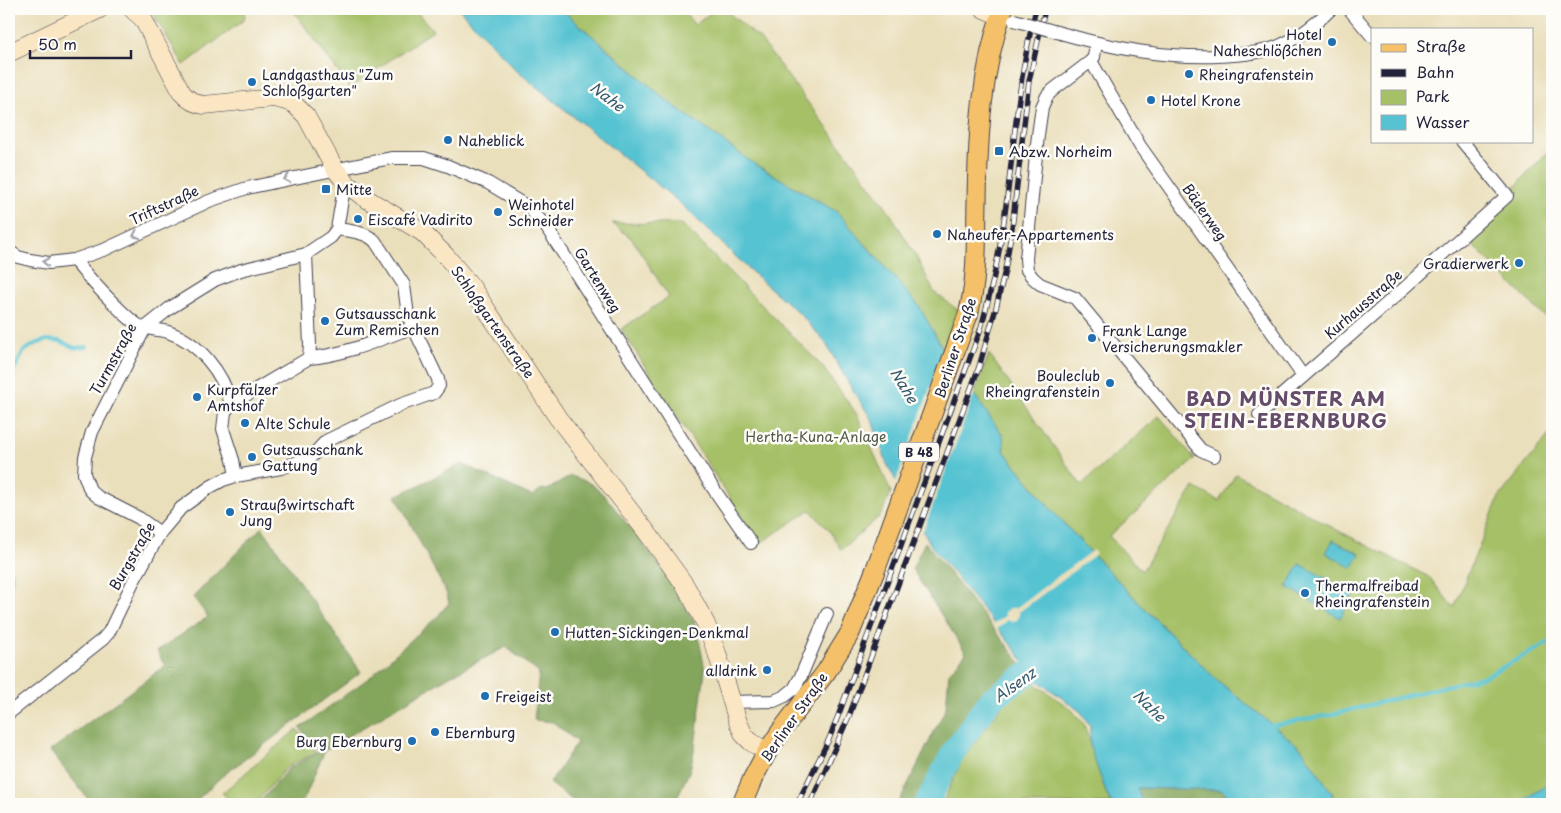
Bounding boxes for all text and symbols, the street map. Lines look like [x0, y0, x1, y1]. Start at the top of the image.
place label: Hotel Naheschlößchen [1213, 24, 1322, 61]
scale bar [30, 28, 131, 60]
legend [1371, 28, 1534, 142]
text: 50 m [38, 32, 77, 55]
text: Straße [1416, 34, 1466, 57]
marker: Hotel Naheschlößchen [1326, 36, 1338, 48]
text: Bahn [1416, 60, 1454, 83]
place label: Landgasthaus "Zum Schloßgarten" [262, 64, 394, 101]
place label: Rheingrafenstein [1199, 64, 1314, 85]
marker: Rheingrafenstein [1183, 68, 1195, 80]
water label: Nahe [586, 75, 631, 117]
marker: Landgasthaus "Zum Schloßgarten" [246, 76, 258, 88]
text: Park [1416, 84, 1450, 107]
place label: Hotel Krone [1161, 90, 1241, 111]
marker: Hotel Krone [1145, 94, 1157, 106]
text: Wasser [1416, 110, 1469, 133]
place label: Naheblick [458, 130, 525, 151]
marker: Naheblick [442, 134, 454, 146]
place label: Abzw. Norheim [1009, 141, 1112, 162]
marker: Abzw. Norheim [993, 145, 1005, 157]
one-way arrow [283, 173, 292, 183]
place label: Mitte [336, 179, 372, 200]
street label: Bäderweg [1178, 179, 1232, 245]
street label: Triftstraße [126, 180, 202, 230]
marker: Mitte [320, 183, 332, 195]
place label: Weinhotel Schneider [508, 194, 574, 231]
marker: Weinhotel Schneider [492, 206, 504, 218]
place label: Eiscafé Vadirito [368, 209, 473, 230]
marker: Eiscafé Vadirito [352, 213, 364, 225]
place label: Naheufer-Appartements [947, 224, 1114, 245]
marker: Naheufer-Appartements [931, 228, 943, 240]
one-way arrow [132, 229, 141, 240]
street label: Gartenweg [570, 243, 626, 317]
place label: Gradierwerk [1423, 253, 1509, 274]
one-way arrow [41, 257, 49, 268]
marker: Gradierwerk [1513, 257, 1525, 269]
street label: Schloßgartenstraße [446, 261, 540, 383]
street label: Kurhausstraße [1319, 264, 1407, 344]
street label: Berliner Straße [929, 295, 981, 401]
place label: Gutsausschank Zum Remischen [335, 303, 439, 340]
marker: Gutsausschank Zum Remischen [319, 315, 331, 327]
street label: Turmstraße [85, 319, 141, 399]
place label: Frank Lange Versicherungsmakler [1102, 320, 1243, 357]
marker: Frank Lange Versicherungsmakler [1086, 332, 1098, 344]
water label: Nahe [885, 363, 925, 408]
place label: Bouleclub Rheingrafenstein [985, 365, 1100, 402]
marker: Bouleclub Rheingrafenstein [1104, 377, 1116, 389]
place label: Kurpfälzer Amtshof [207, 379, 279, 416]
district label: BAD MÜNSTER AM STEIN-EBERNBURG [1184, 384, 1388, 434]
marker: Kurpfälzer Amtshof [191, 391, 203, 403]
place label: Alte Schule [255, 413, 331, 434]
marker: Alte Schule [239, 417, 251, 429]
park label: Hertha-Kuna-Anlage [746, 426, 887, 447]
place label: Gutsausschank Gattung [262, 439, 364, 476]
road number: B 48 [899, 442, 939, 462]
marker: Gutsausschank Gattung [246, 451, 258, 463]
place label: Straußwirtschaft Jung [240, 494, 355, 531]
marker: Straußwirtschaft Jung [224, 506, 236, 518]
street label: Burgstraße [104, 518, 160, 594]
place label: Thermalfreibad Rheingrafenstein [1315, 575, 1430, 612]
marker: Thermalfreibad Rheingrafenstein [1299, 587, 1311, 599]
place label: Hutten-Sickingen-Denkmal [565, 622, 749, 643]
marker: Hutten-Sickingen-Denkmal [549, 626, 561, 638]
place label: alldrink [705, 660, 757, 681]
water label: Alsenz [988, 660, 1041, 707]
marker: alldrink [761, 664, 773, 676]
street label: Berliner Straße [755, 668, 833, 766]
water label: Nahe [1128, 683, 1172, 727]
place label: Freigeist [495, 686, 552, 707]
marker: Freigeist [479, 690, 491, 702]
place label: Ebernburg [445, 722, 515, 743]
marker: Ebernburg [429, 726, 441, 738]
place label: Burg Ebernburg [296, 731, 402, 752]
marker: Burg Ebernburg [406, 735, 418, 747]

